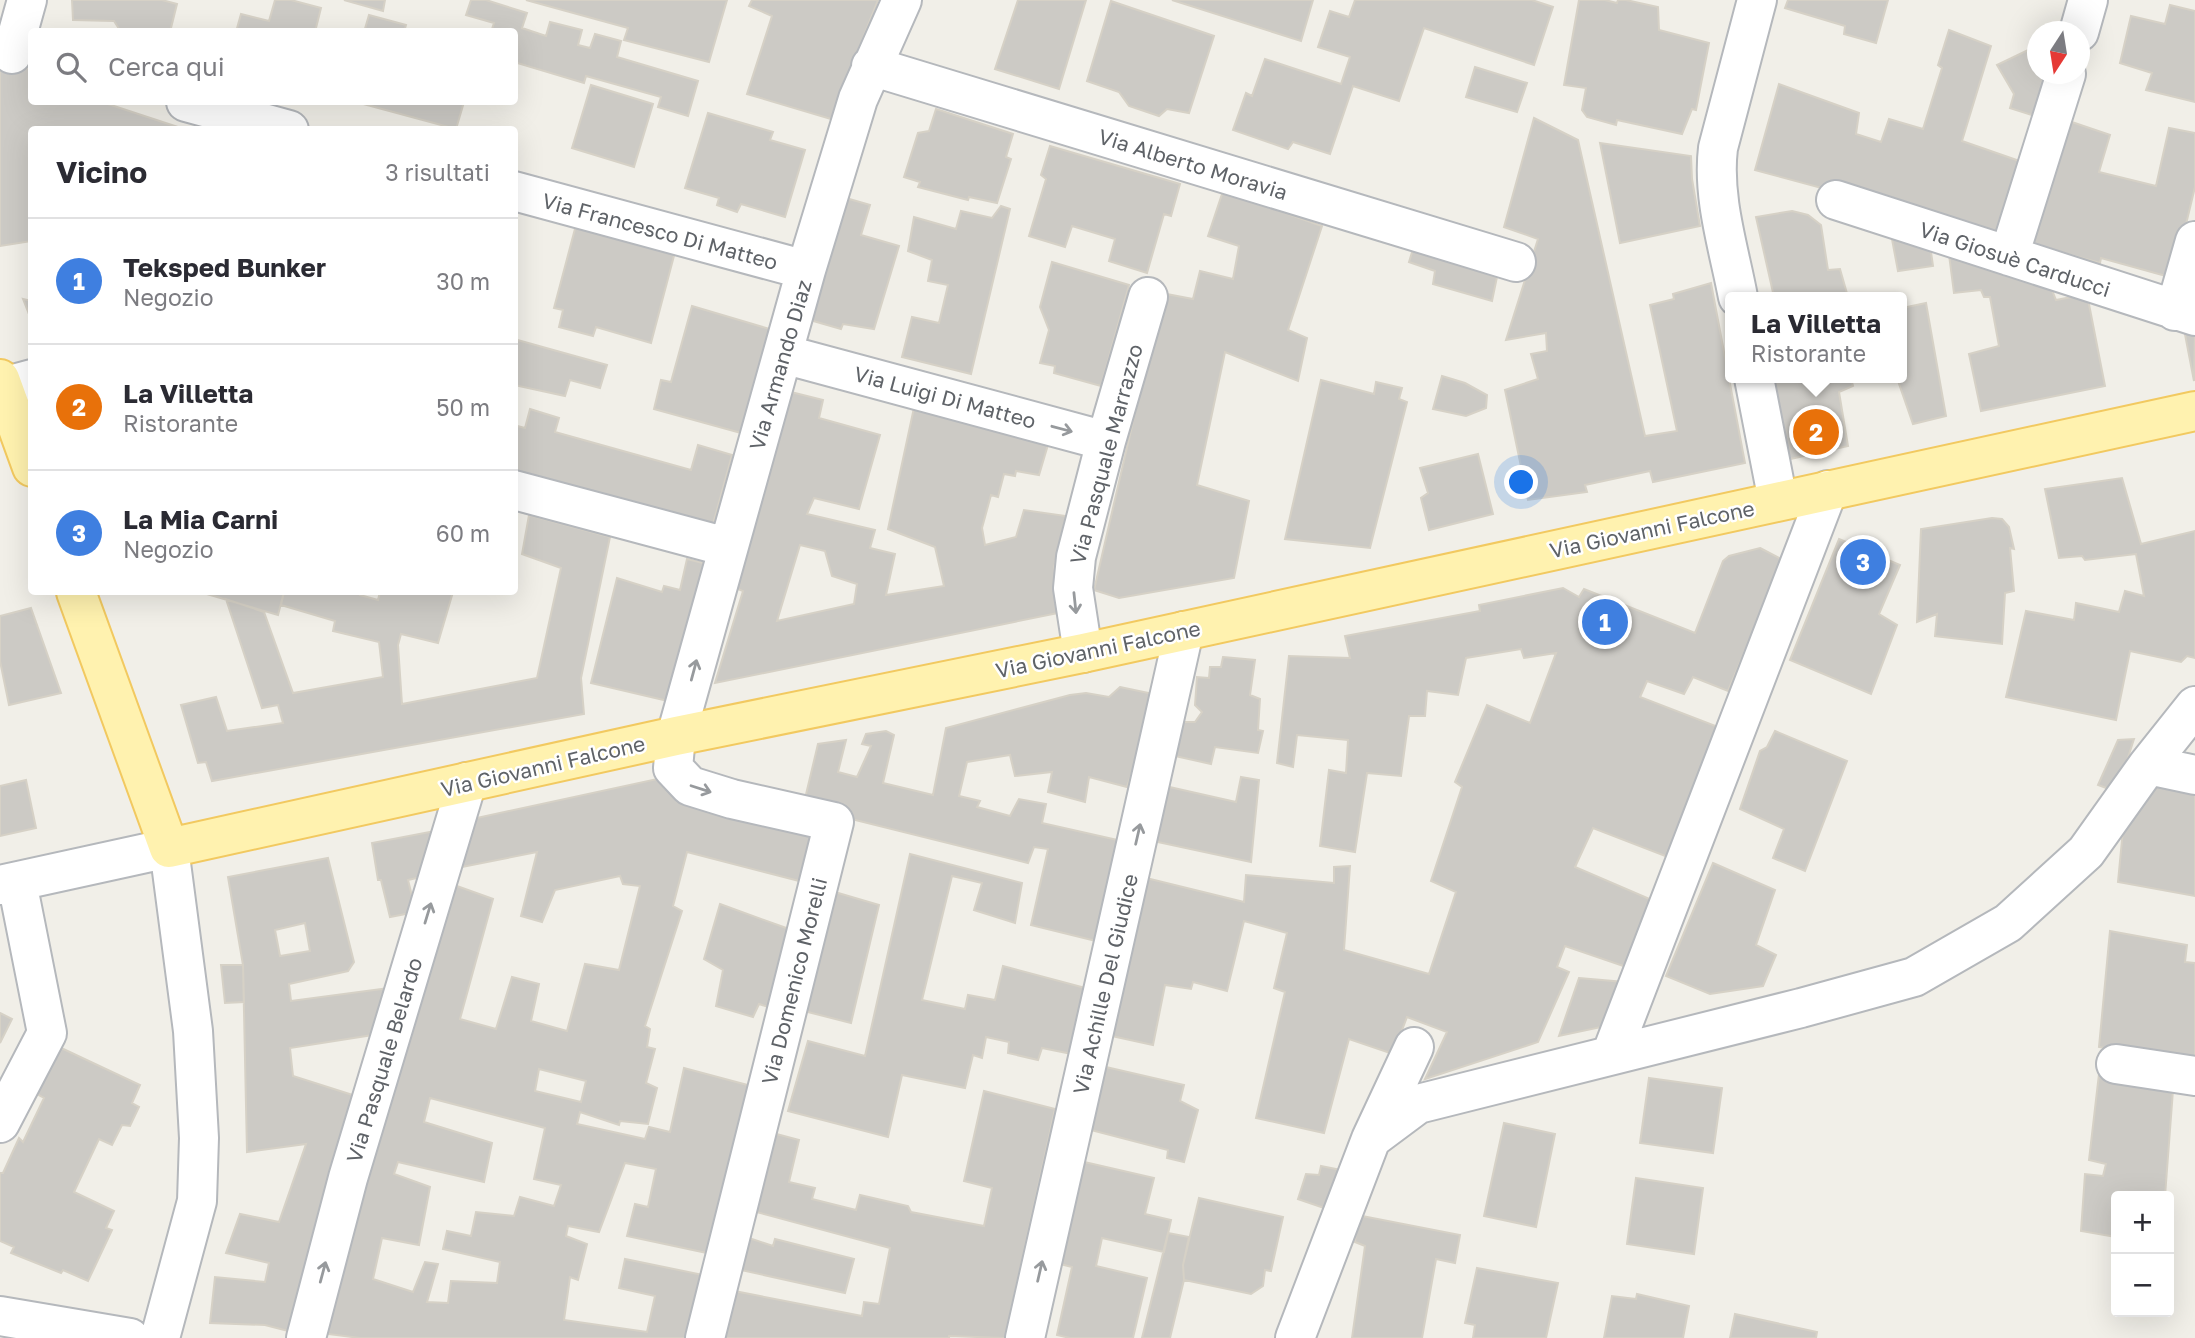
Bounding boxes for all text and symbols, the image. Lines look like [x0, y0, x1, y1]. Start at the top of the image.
north arrow [2027, 21, 2090, 84]
search box [28, 28, 518, 105]
icon: search [52, 48, 90, 86]
text: Cerca qui [108, 51, 225, 82]
street label: Via Alberto Moravia [1095, 123, 1291, 205]
text: Vicino [56, 154, 147, 190]
text: 3 risultati [385, 158, 490, 186]
street label: Via Francesco Di Matteo [539, 187, 781, 275]
street label: Via Giosuè Carducci [1916, 216, 2114, 302]
text: Teksped Bunker [123, 252, 326, 283]
text: 1 [73, 267, 85, 295]
text: 30 m [436, 267, 490, 295]
street label: Via Armando Diaz [743, 277, 817, 453]
text: Negozio [123, 283, 213, 311]
popup [1725, 292, 1907, 383]
text: La Villetta [1751, 308, 1881, 339]
text: Ristorante [1751, 339, 1866, 367]
street label: Via Pasquale Marrazzo [1064, 341, 1148, 567]
street label: Via Luigi Di Matteo [851, 360, 1039, 434]
text: La Villetta [123, 378, 253, 409]
text: 2 [72, 393, 86, 421]
text: 50 m [436, 393, 490, 421]
pin: 2 [1793, 406, 1839, 458]
text: Ristorante [123, 409, 238, 437]
one-way arrow [1051, 423, 1073, 436]
your location [1504, 465, 1538, 499]
street label: Via Giovanni Falcone [1547, 495, 1757, 563]
text: La Mia Carni [123, 504, 278, 535]
text: 3 [72, 519, 86, 547]
text: 60 m [436, 519, 490, 547]
text: Negozio [123, 535, 213, 563]
pin: 3 [1840, 536, 1886, 588]
one-way arrow [1068, 591, 1081, 614]
pin: 1 [1582, 596, 1628, 648]
street label: Via Giovanni Falcone [993, 615, 1203, 683]
one-way arrow [688, 659, 701, 682]
street label: Via Giovanni Falcone [438, 730, 648, 802]
one-way arrow [689, 784, 711, 797]
one-way arrow [1132, 823, 1146, 846]
street label: Via Achille Del Giudice [1067, 871, 1143, 1097]
street label: Via Domenico Morelli [756, 875, 832, 1087]
one-way arrow [423, 902, 435, 924]
street label: Via Pasquale Belardo [340, 954, 428, 1166]
map controls [2111, 1191, 2174, 1317]
button: + [2111, 1191, 2174, 1254]
button: − [2111, 1254, 2174, 1317]
one-way arrow [1034, 1260, 1048, 1283]
one-way arrow [317, 1261, 330, 1283]

